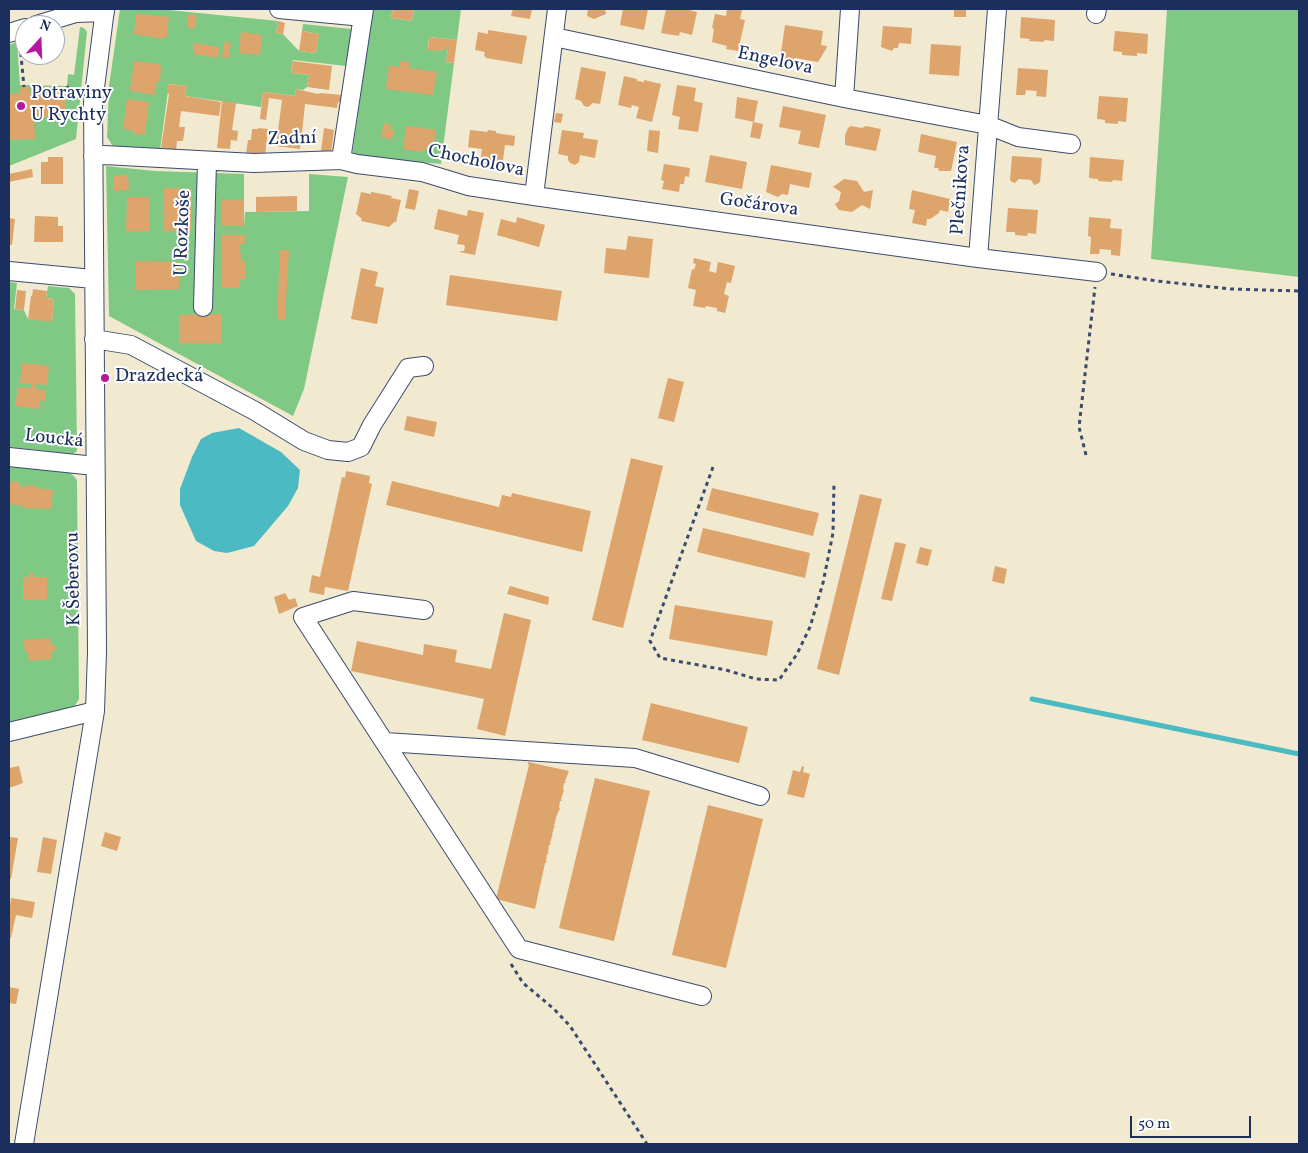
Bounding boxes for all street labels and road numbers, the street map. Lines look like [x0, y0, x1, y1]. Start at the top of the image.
street label: Engelova [735, 43, 815, 81]
street label: Zadní [267, 128, 317, 152]
street label: Chocholova [426, 141, 526, 183]
street label: Plečnikova [947, 144, 977, 236]
street label: Gočárova [718, 189, 800, 223]
street label: U Rozkoše [171, 190, 197, 276]
street label: Loucká [23, 426, 85, 454]
street label: K Šeberovu [63, 532, 87, 626]

